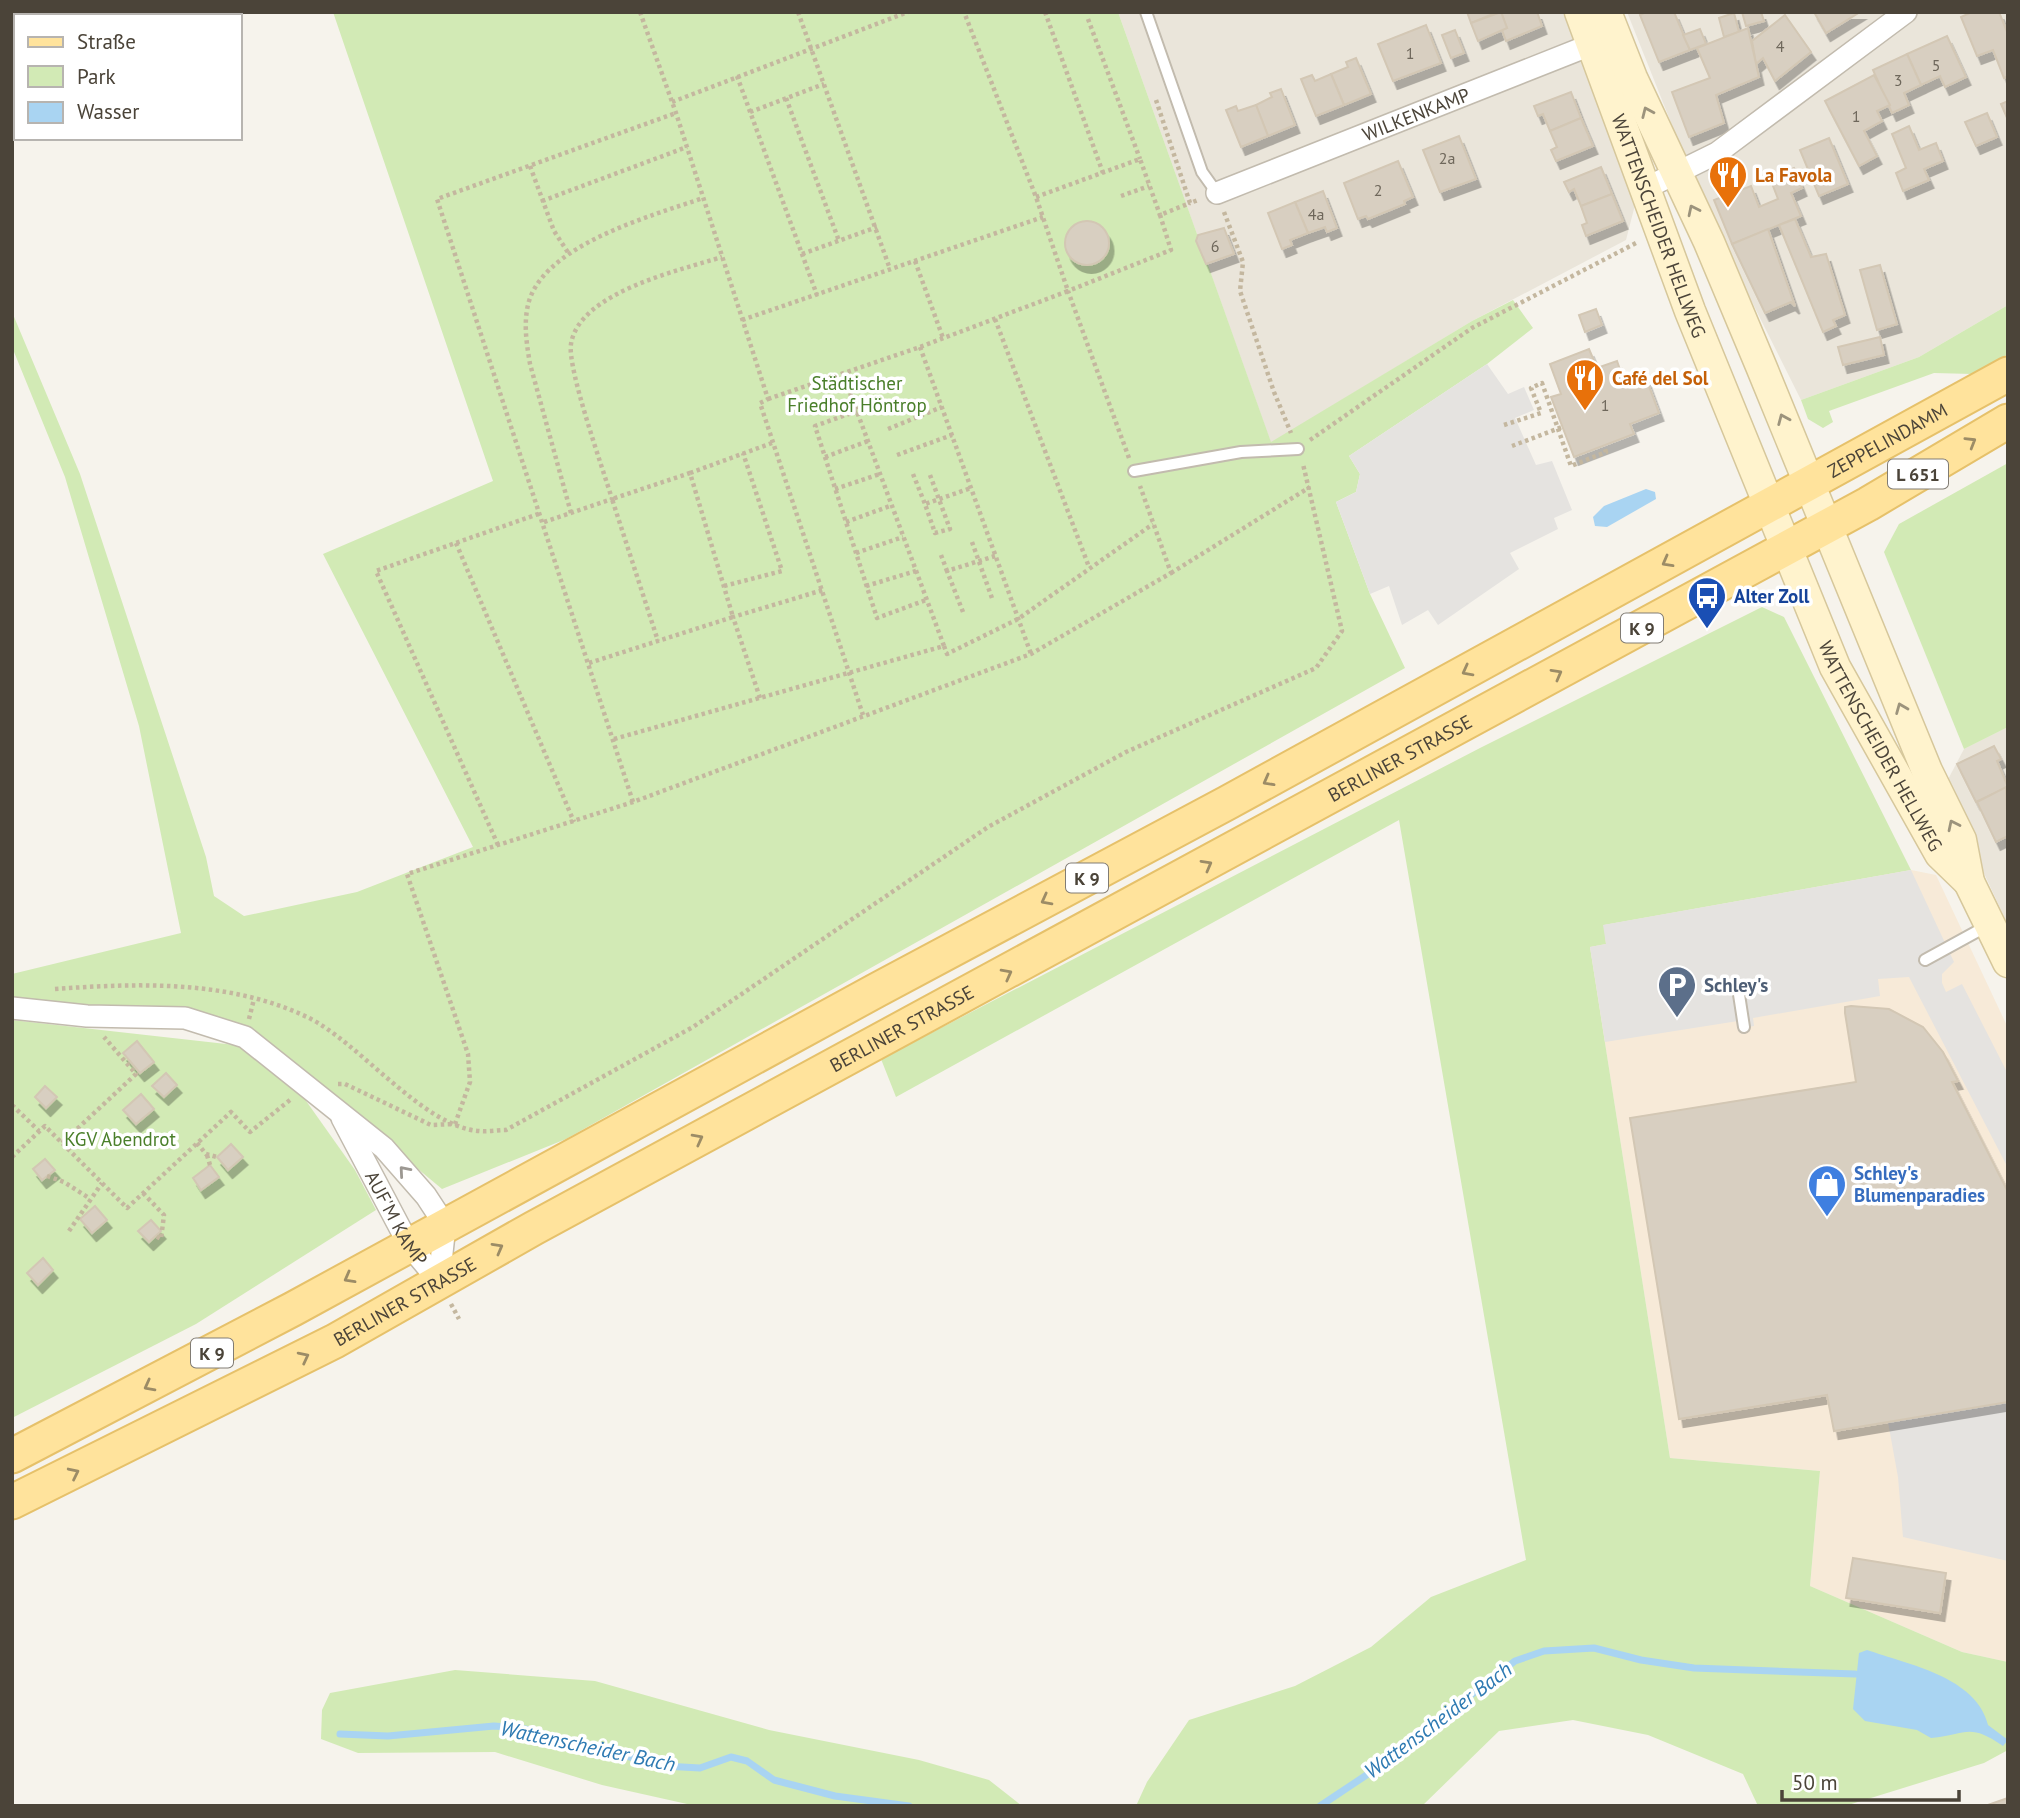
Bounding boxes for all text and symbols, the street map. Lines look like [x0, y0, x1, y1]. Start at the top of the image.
legend [14, 14, 242, 140]
text: Straße [77, 28, 136, 55]
house number: 4 [1776, 36, 1785, 56]
house number: 1 [1406, 43, 1414, 63]
house number: 5 [1932, 55, 1940, 75]
text: Park [77, 63, 116, 90]
house number: 3 [1894, 70, 1902, 90]
street label: WILKENKAMP [1359, 82, 1473, 146]
text: Wasser [77, 98, 139, 125]
house number: 1 [1852, 106, 1860, 126]
one-way arrow [1641, 107, 1655, 119]
street label: WATTENSCHEIDER HELLWEG [1607, 111, 1712, 341]
house number: 2a [1439, 148, 1455, 168]
restaurant icon: La Favola [1707, 154, 1749, 209]
place label: La Favola [1755, 163, 1832, 187]
house number: 2 [1374, 180, 1382, 200]
house number: 4a [1308, 204, 1324, 224]
one-way arrow [1687, 205, 1701, 217]
house number: 6 [1211, 236, 1219, 256]
restaurant icon: Café del Sol [1564, 357, 1606, 412]
place label: Café del Sol [1612, 366, 1709, 390]
park label: Städtischer Friedhof Höntrop [787, 371, 927, 417]
house number: 1 [1601, 395, 1609, 415]
street label: ZEPPELINDAMM [1823, 398, 1952, 483]
one-way arrow [1778, 414, 1792, 426]
one-way arrow [1964, 437, 1977, 450]
road number: L 651 [1888, 460, 1948, 488]
one-way arrow [1662, 554, 1674, 568]
bus stop icon: Alter Zoll [1686, 575, 1728, 630]
place label: Alter Zoll [1734, 584, 1810, 608]
road number: K 9 [1621, 614, 1663, 642]
street label: WATTENSCHEIDER HELLWEG [1814, 637, 1948, 855]
one-way arrow [1462, 663, 1475, 677]
one-way arrow [1550, 669, 1562, 682]
one-way arrow [1895, 703, 1909, 715]
street label: BERLINER STRASSE [1324, 709, 1476, 807]
one-way arrow [1263, 773, 1275, 786]
one-way arrow [1948, 820, 1962, 832]
one-way arrow [1199, 860, 1212, 873]
road number: K 9 [1066, 864, 1108, 892]
one-way arrow [1041, 892, 1053, 905]
parking icon: Schley's [1656, 964, 1698, 1019]
one-way arrow [1000, 969, 1012, 982]
place label: Schley's [1704, 973, 1768, 997]
street label: BERLINER STRASSE [825, 980, 978, 1077]
park label: KGV Abendrot [64, 1127, 176, 1151]
one-way arrow [691, 1134, 704, 1147]
place label: Schley's Blumenparadies [1854, 1161, 1985, 1207]
shop icon: Schley's Blumenparadies [1806, 1163, 1848, 1218]
one-way arrow [400, 1166, 412, 1179]
street label: AUF'M KAMP [360, 1167, 433, 1270]
one-way arrow [491, 1243, 504, 1256]
street label: BERLINER STRASSE [329, 1251, 480, 1351]
one-way arrow [344, 1270, 356, 1283]
road number: K 9 [191, 1338, 233, 1368]
one-way arrow [297, 1351, 309, 1365]
one-way arrow [144, 1378, 156, 1391]
one-way arrow [67, 1467, 79, 1481]
water label: Wattenscheider Bach [1359, 1656, 1517, 1784]
water label: Wattenscheider Bach [498, 1714, 678, 1778]
scale bar [1782, 1758, 1959, 1802]
text: 50 m [1792, 1769, 1838, 1796]

